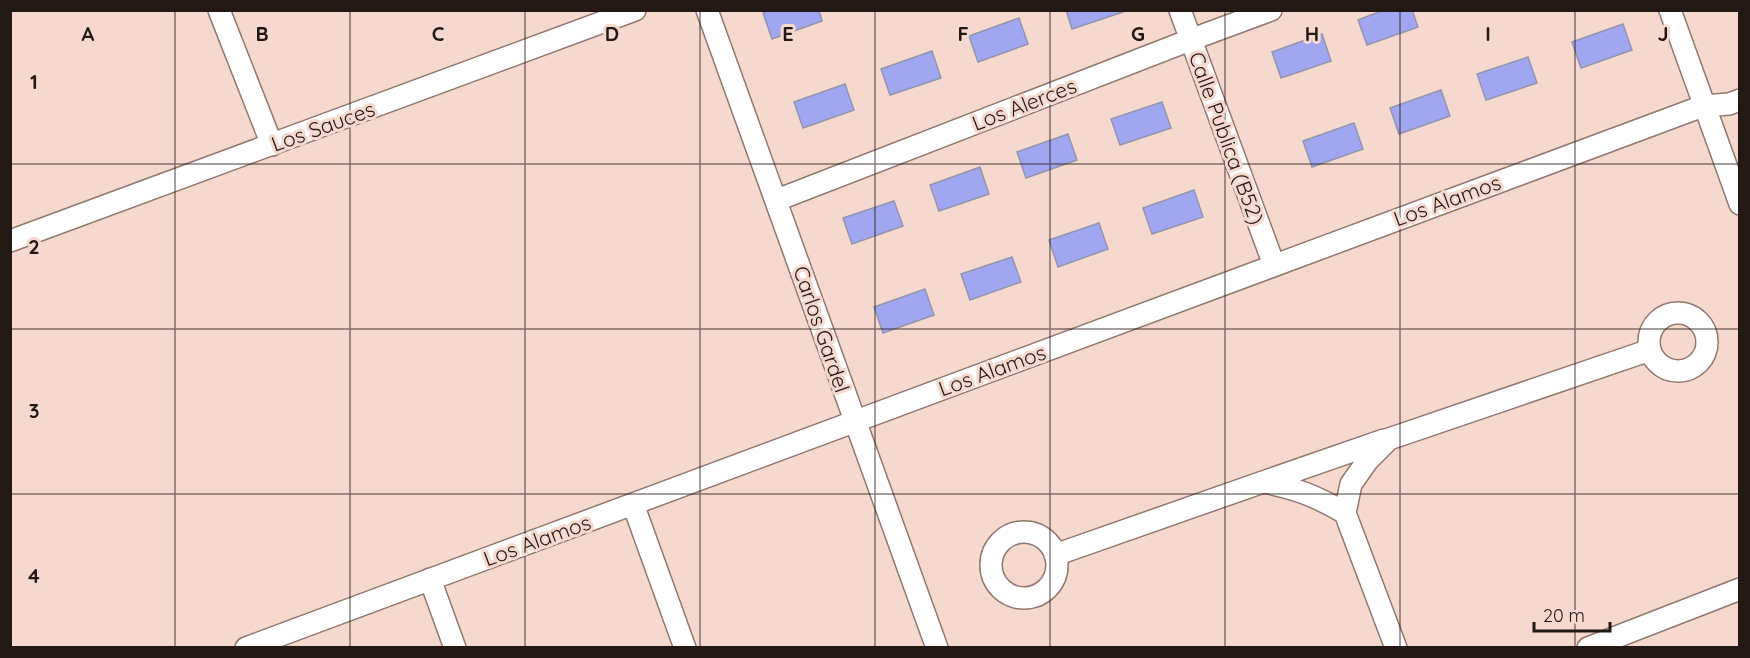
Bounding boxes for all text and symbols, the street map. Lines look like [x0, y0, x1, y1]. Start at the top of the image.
text: A [82, 21, 95, 46]
text: B [255, 21, 269, 46]
text: C [432, 21, 445, 46]
text: D [605, 21, 619, 46]
text: E [782, 21, 794, 46]
text: F [957, 21, 969, 46]
text: G [1131, 21, 1145, 46]
text: H [1305, 21, 1319, 46]
text: I [1485, 21, 1491, 46]
text: J [1657, 21, 1669, 46]
street label: Calle Publica (B52) [1184, 48, 1270, 228]
text: 1 [30, 69, 38, 94]
street label: Los Alerces [968, 72, 1080, 136]
street label: Los Sauces [268, 95, 378, 157]
street label: Los Alamos [1390, 169, 1504, 231]
text: 2 [28, 234, 40, 259]
street label: Carlos Gardel [788, 262, 856, 396]
street label: Los Alamos [935, 339, 1049, 401]
text: 3 [29, 398, 39, 423]
street label: Los Alamos [480, 509, 594, 571]
text: 4 [28, 563, 40, 588]
scale bar [1534, 595, 1610, 633]
text: 20 m [1543, 604, 1585, 627]

